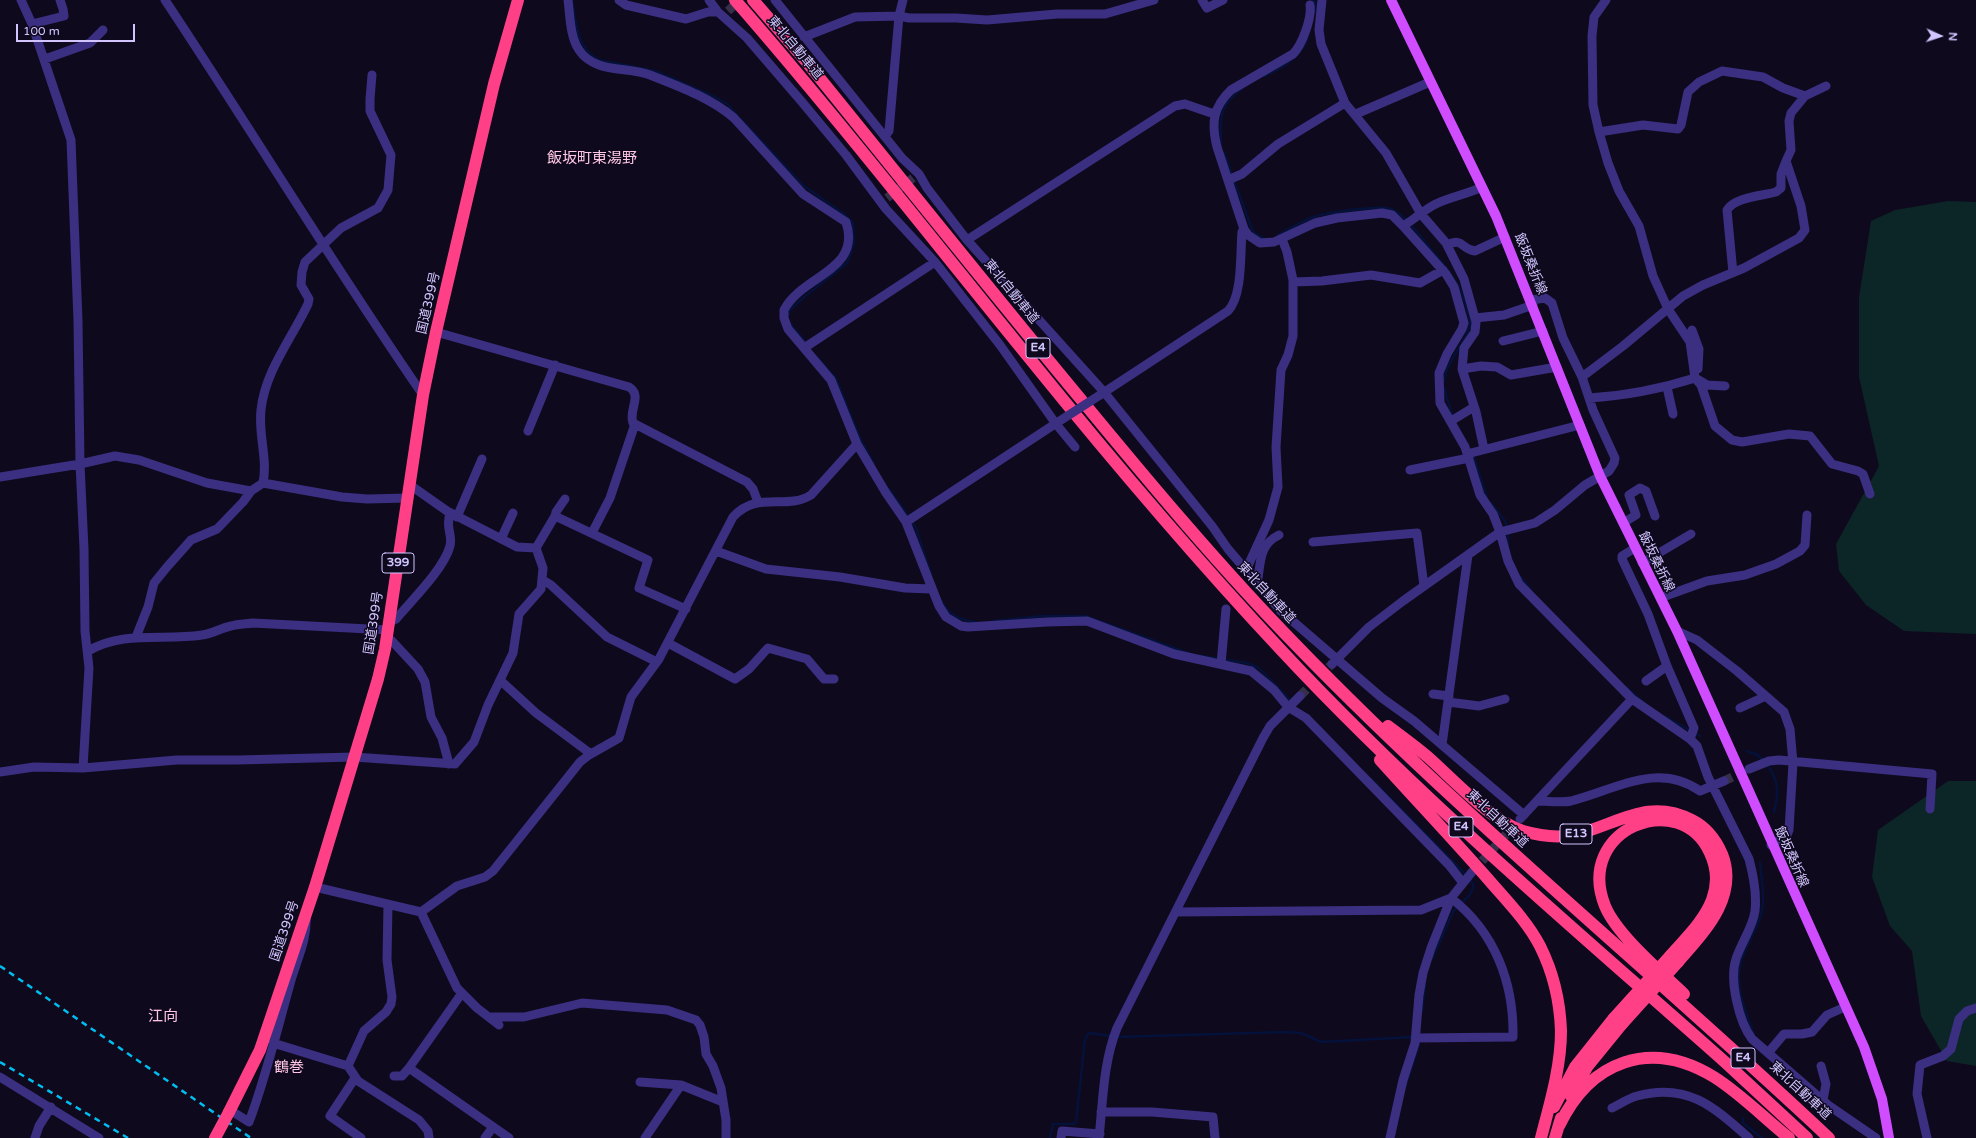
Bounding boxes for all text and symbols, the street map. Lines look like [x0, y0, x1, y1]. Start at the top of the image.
street label: 東北自動車道 [764, 13, 826, 83]
scale bar [18, 16, 137, 42]
north arrow [1920, 16, 1960, 56]
text: 100 m [23, 24, 60, 38]
text: N [1946, 32, 1959, 41]
district label: 飯坂町東湯野 [547, 150, 637, 168]
street label: 飯坂桑折線 [1511, 231, 1549, 297]
street label: 東北自動車道 [980, 257, 1042, 327]
street label: 国道399号 [414, 270, 444, 336]
road number: E4 [1026, 338, 1050, 358]
street label: 飯坂桑折線 [1635, 529, 1677, 595]
road number: 399 [382, 553, 414, 573]
street label: 東北自動車道 [1234, 559, 1298, 627]
street label: 国道399号 [361, 590, 387, 656]
street label: 東北自動車道 [1463, 787, 1531, 851]
road number: E4 [1449, 817, 1473, 837]
road number: E13 [1560, 824, 1592, 844]
street label: 飯坂桑折線 [1771, 824, 1811, 890]
street label: 国道399号 [267, 898, 303, 964]
district label: 江向 [148, 1008, 178, 1026]
road number: E4 [1731, 1048, 1755, 1068]
district label: 鶴巻 [274, 1059, 304, 1077]
street label: 東北自動車道 [1766, 1059, 1834, 1123]

